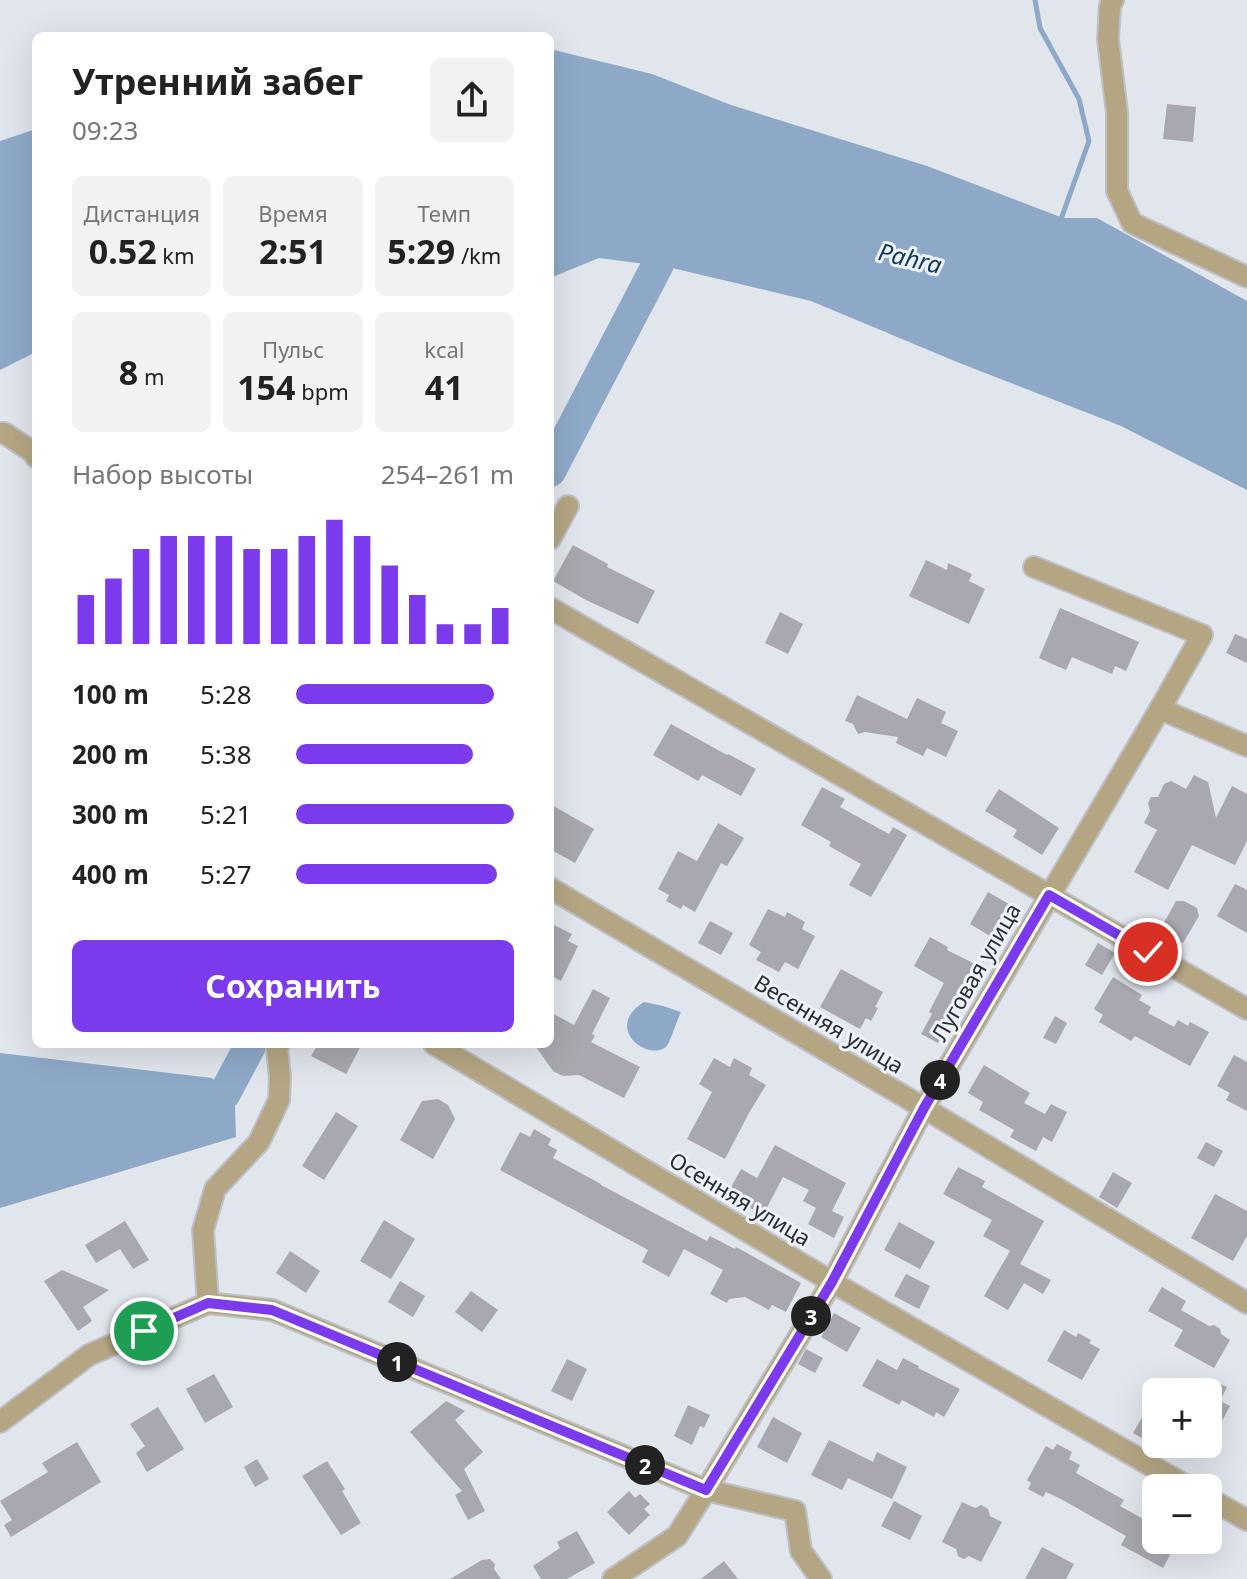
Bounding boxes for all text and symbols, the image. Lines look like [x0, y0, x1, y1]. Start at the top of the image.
text: Утренний забег [72, 57, 363, 106]
button: share [430, 58, 514, 142]
text: 09:23 [72, 112, 138, 148]
text: Дистанция [83, 198, 200, 228]
text: Время [258, 198, 328, 228]
text: Темп [417, 198, 471, 228]
text: 0.52 [89, 228, 157, 274]
text: 2:51 [259, 228, 327, 274]
text: 5:29 [387, 228, 455, 274]
water label: Pahra [876, 234, 946, 281]
text: km [157, 240, 195, 270]
text: /km [455, 240, 501, 270]
text: Пульс [262, 334, 324, 364]
text: kcal [424, 334, 464, 364]
text: 8 [119, 349, 138, 395]
text: m [138, 361, 165, 391]
text: 154 [237, 364, 295, 410]
text: 41 [425, 364, 464, 410]
text: bpm [295, 376, 349, 406]
text: Набор высоты [72, 456, 253, 492]
text: 254–261 m [381, 456, 514, 492]
text: 100 m [72, 676, 149, 712]
text: 5:28 [200, 676, 252, 712]
text: 200 m [72, 736, 149, 772]
text: 5:38 [200, 736, 252, 772]
text: 300 m [72, 796, 149, 832]
text: 5:21 [200, 796, 252, 832]
text: 400 m [72, 856, 149, 892]
text: 5:27 [200, 856, 252, 892]
street label: Луговая улица [924, 897, 1027, 1046]
pin [1114, 918, 1182, 986]
icon: check [1126, 930, 1170, 974]
button: Сохранить [72, 940, 514, 1032]
street label: Весенняя улица [749, 967, 910, 1080]
pin: 4 [920, 1060, 960, 1100]
text: 4 [934, 1065, 946, 1095]
street label: Осенняя улица [664, 1144, 817, 1252]
pin: 3 [791, 1296, 831, 1336]
pin [110, 1297, 178, 1365]
text: 3 [805, 1301, 817, 1331]
icon: arrive [122, 1309, 166, 1353]
pin: 1 [377, 1342, 417, 1382]
text: 1 [391, 1347, 403, 1377]
map controls [1142, 1378, 1222, 1554]
button: + [1142, 1378, 1222, 1458]
pin: 2 [625, 1445, 665, 1485]
text: 2 [639, 1450, 651, 1480]
button: − [1142, 1474, 1222, 1554]

